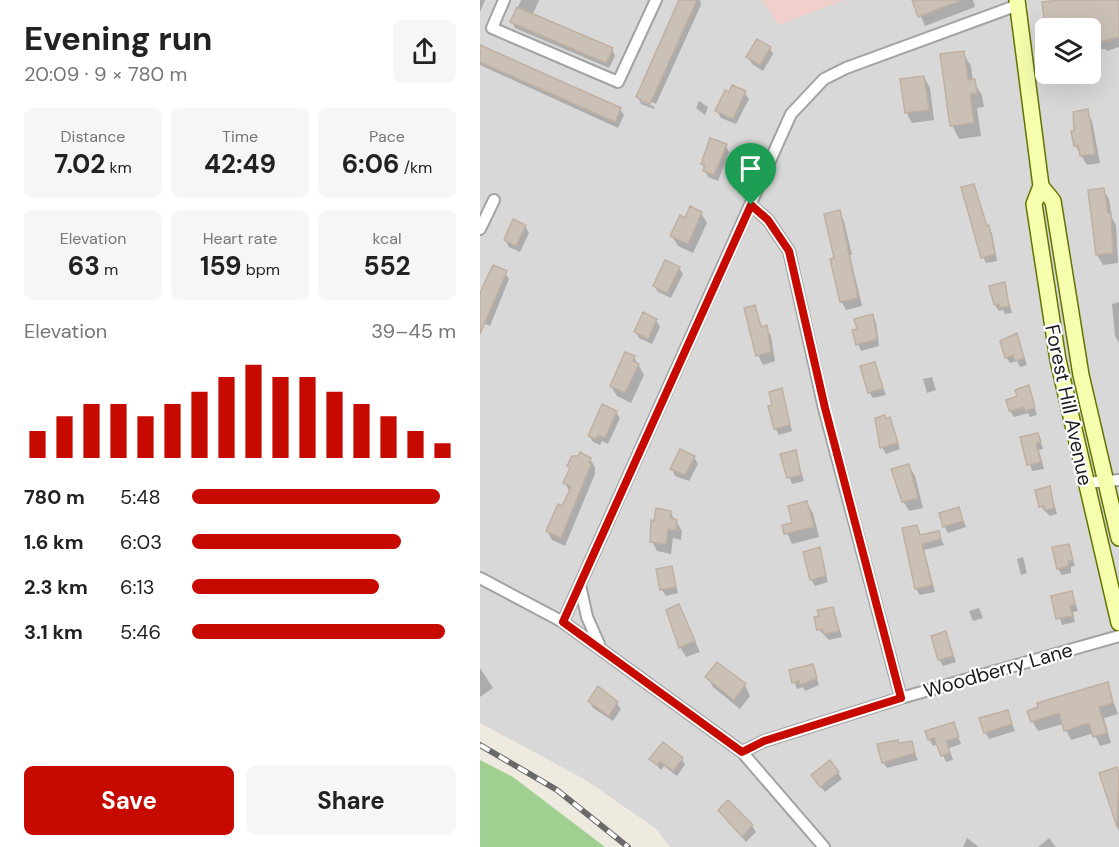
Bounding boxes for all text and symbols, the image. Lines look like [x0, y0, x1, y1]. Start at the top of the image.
text: Evening run [24, 17, 212, 60]
map controls [1035, 18, 1101, 84]
button: layers [1035, 18, 1101, 84]
button: share [393, 20, 456, 83]
text: 20:09 · 9 × 780 m [24, 61, 187, 87]
text: Distance [61, 126, 125, 147]
text: Time [222, 126, 258, 147]
text: Pace [369, 126, 405, 147]
pin [725, 143, 776, 205]
text: 7.02 [54, 147, 105, 181]
text: 42:49 [204, 147, 276, 181]
text: 6:06 [342, 147, 400, 181]
icon: arrive [734, 152, 767, 185]
text: km [105, 157, 132, 178]
text: /km [400, 157, 432, 178]
text: Elevation [60, 228, 126, 249]
text: Heart rate [203, 228, 277, 249]
text: kcal [373, 228, 401, 249]
text: 63 [68, 249, 100, 283]
text: 159 [200, 249, 241, 283]
text: 552 [363, 249, 411, 283]
text: m [100, 259, 118, 280]
text: bpm [241, 259, 280, 280]
text: Elevation [24, 318, 107, 344]
text: 39–45 m [371, 318, 456, 344]
street label: Forest Hill Avenue [1039, 322, 1099, 488]
text: 780 m [24, 484, 85, 510]
text: 5:48 [120, 484, 161, 510]
text: 1.6 km [24, 529, 83, 555]
text: 6:03 [120, 529, 162, 555]
text: 2.3 km [24, 574, 88, 600]
text: 6:13 [120, 574, 155, 600]
text: 3.1 km [24, 619, 83, 645]
text: 5:46 [120, 619, 161, 645]
street label: Woodberry Lane [920, 636, 1076, 704]
button: Save [24, 766, 234, 835]
button: Share [246, 766, 456, 835]

